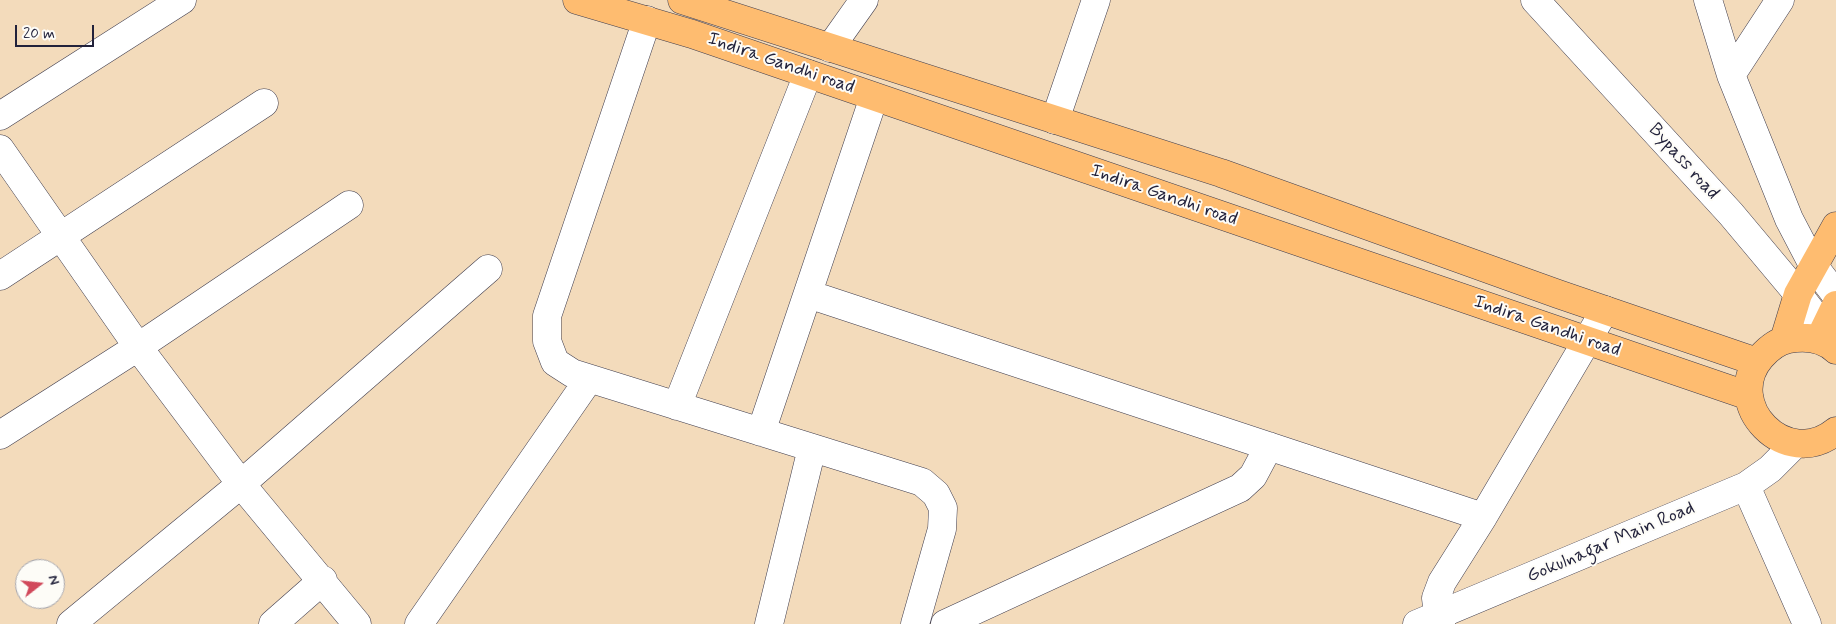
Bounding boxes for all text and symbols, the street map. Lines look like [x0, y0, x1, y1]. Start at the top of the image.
scale bar [18, 15, 96, 47]
text: 20 m [23, 24, 55, 44]
street label: Indira Gandhi road [705, 28, 857, 100]
street label: Bypass road [1643, 119, 1723, 205]
street label: Indira Gandhi road [1088, 160, 1240, 232]
street label: Indira Gandhi road [1471, 291, 1623, 363]
street label: Gokulnagar Main Road [1524, 497, 1698, 589]
north arrow [15, 559, 65, 609]
text: N [44, 573, 63, 587]

